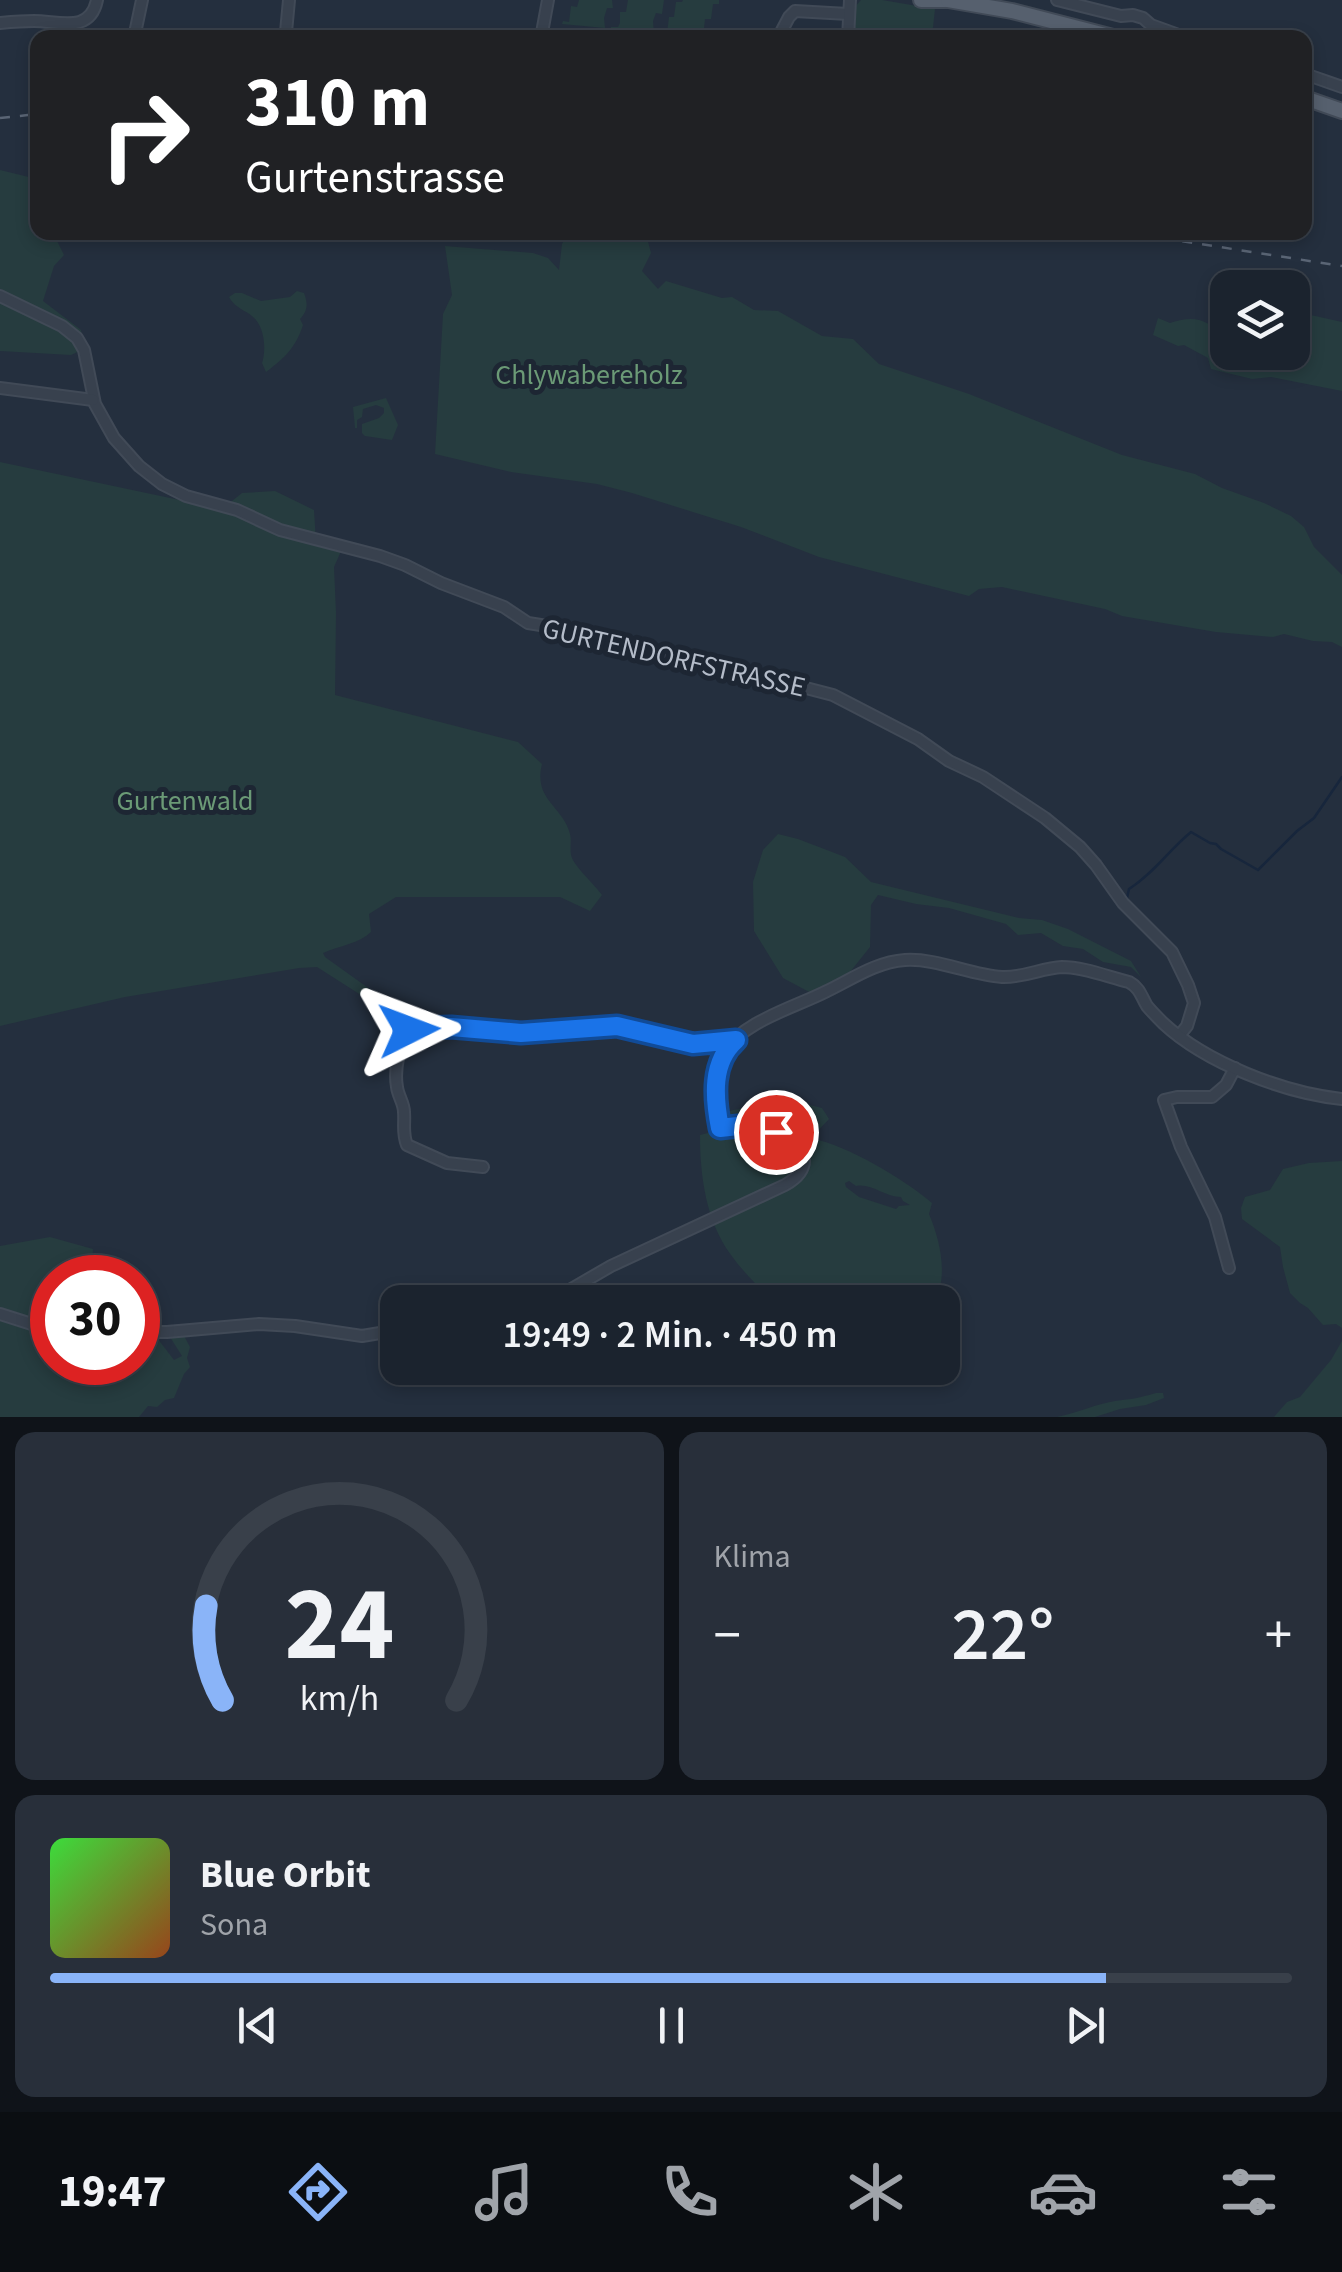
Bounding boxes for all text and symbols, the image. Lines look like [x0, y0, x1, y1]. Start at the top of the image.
text: 310 m [245, 53, 430, 153]
icon: right [80, 70, 210, 200]
text: Gurtenstrasse [245, 146, 505, 210]
map controls [1210, 270, 1310, 370]
button: layers [1210, 270, 1310, 370]
park label: Chlywabereholz [495, 355, 683, 395]
street label: GURTENDORFSTRASSE [538, 608, 809, 708]
park label: Gurtenwald [116, 781, 254, 821]
position arrow [357, 978, 461, 1082]
pin [734, 1090, 819, 1175]
icon: arrive [749, 1105, 804, 1160]
speed limit sign: 30 [30, 1255, 160, 1385]
text: 19:49 · 2 Min. · 450 m [503, 1308, 837, 1362]
text: Klima [714, 1534, 791, 1580]
text: 24 [284, 1552, 394, 1700]
text: 22° [951, 1582, 1054, 1689]
text: − [714, 1597, 741, 1675]
text: + [1265, 1597, 1292, 1675]
text: km/h [300, 1673, 379, 1724]
text: Blue Orbit [200, 1848, 371, 1902]
text: Sona [200, 1902, 268, 1948]
icon: previous [230, 1998, 285, 2053]
icon: pause [644, 1998, 699, 2053]
icon: next [1058, 1998, 1113, 2053]
icon: directions [283, 2157, 353, 2227]
icon: music [469, 2157, 539, 2227]
icon: phone [655, 2157, 725, 2227]
icon: climate [841, 2157, 911, 2227]
icon: car [1028, 2157, 1098, 2227]
icon: filters [1214, 2157, 1284, 2227]
text: 19:47 [58, 2160, 167, 2224]

